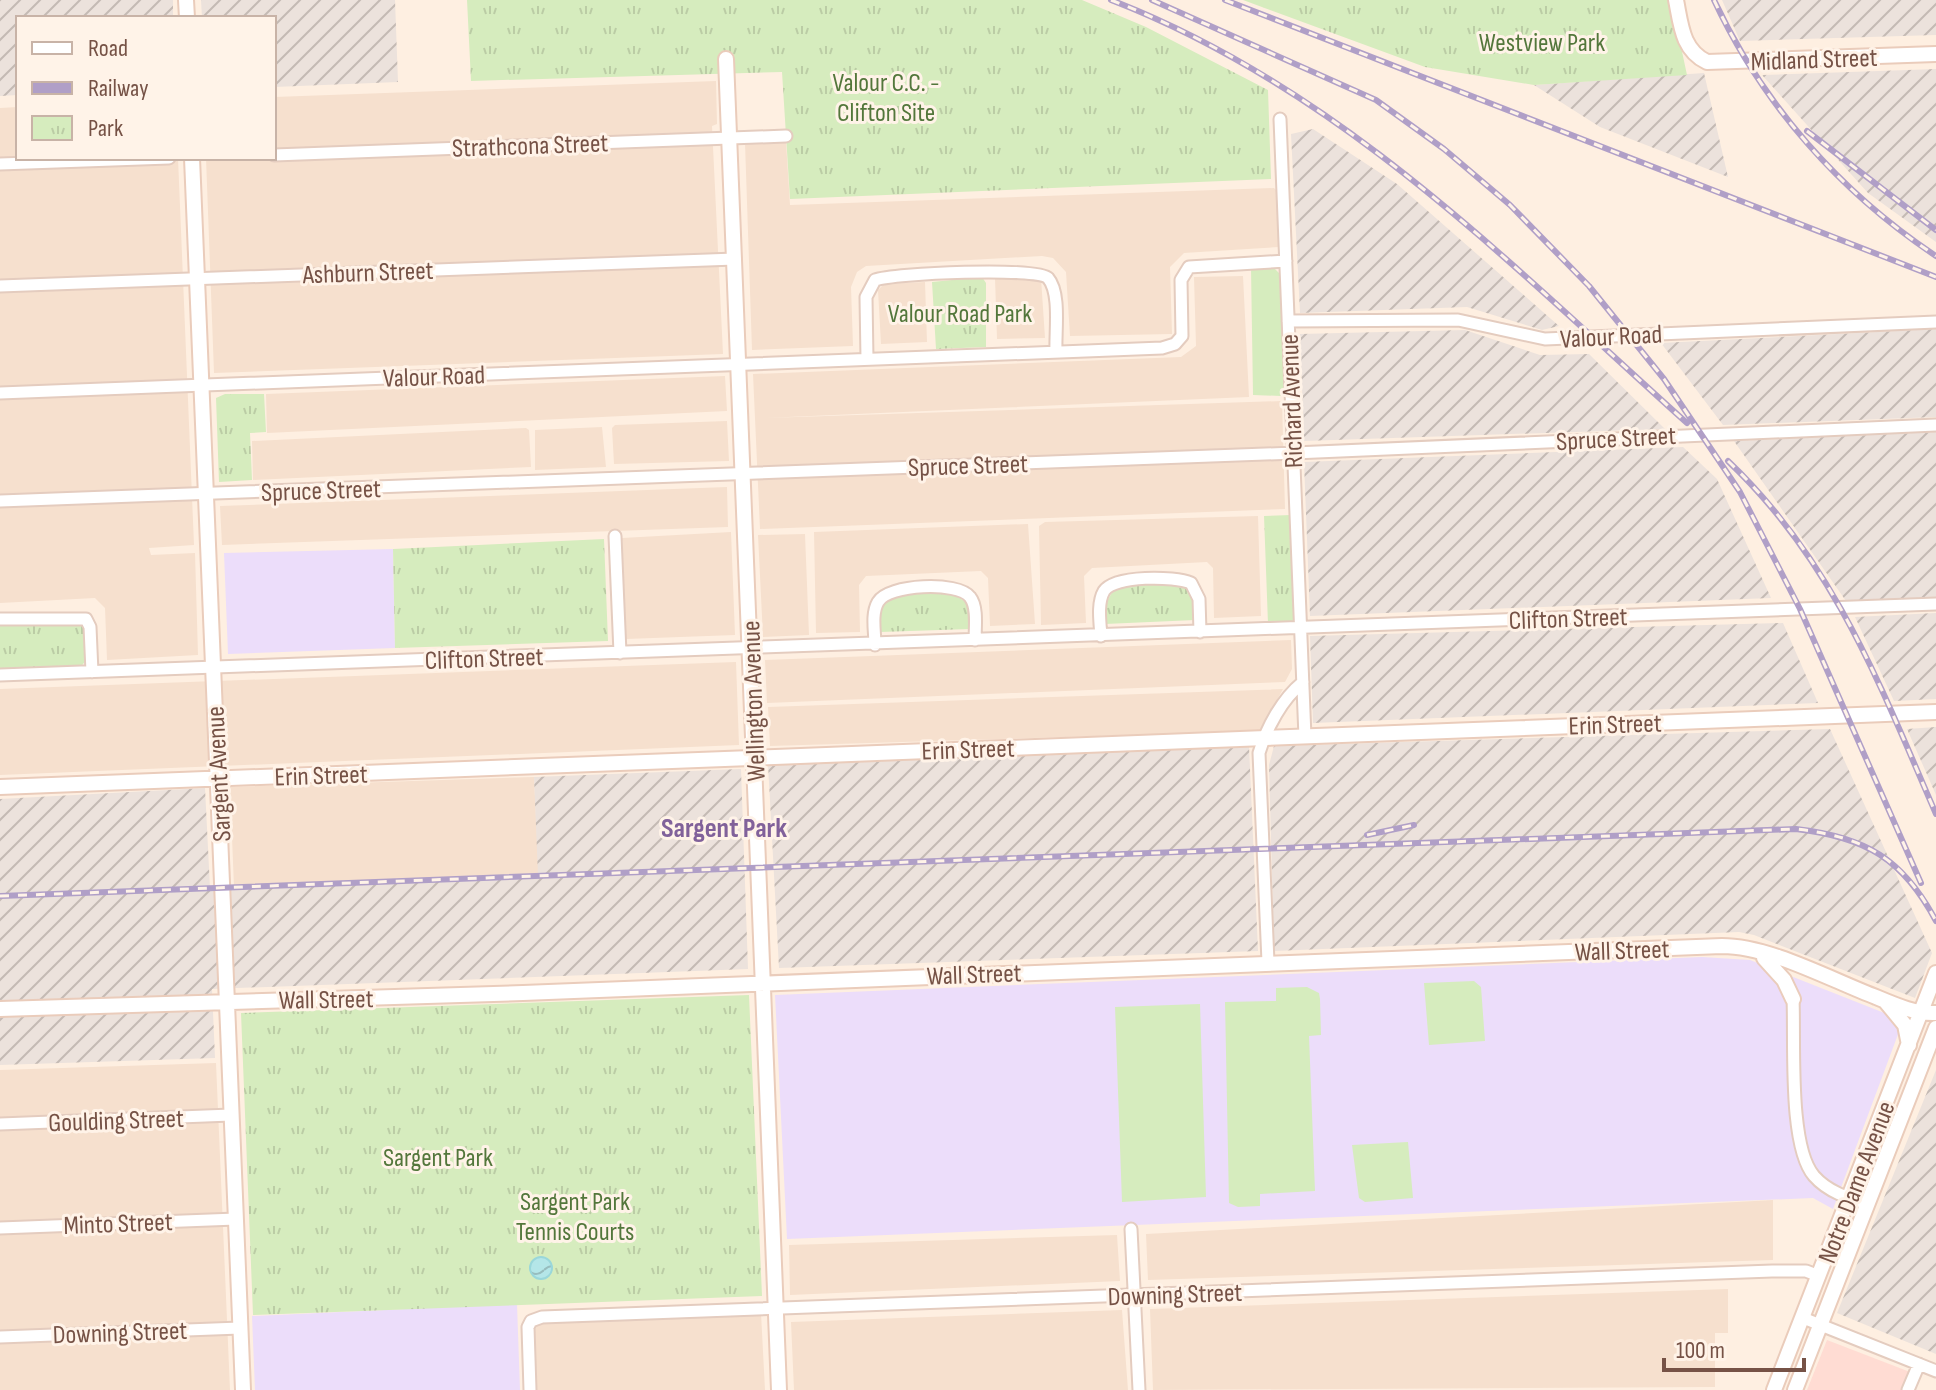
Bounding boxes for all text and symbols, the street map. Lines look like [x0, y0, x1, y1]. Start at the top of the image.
legend [16, 16, 276, 160]
park label: Westview Park [1479, 28, 1605, 59]
text: Road [88, 34, 128, 63]
street label: Midland Street [1750, 43, 1878, 78]
park label: Valour C.C. - Clifton Site [833, 68, 939, 129]
text: Railway [88, 74, 148, 103]
text: Park [88, 114, 123, 143]
street label: Strathcona Street [451, 128, 609, 165]
street label: Ashburn Street [301, 256, 434, 291]
park label: Valour Road Park [888, 299, 1032, 330]
street label: Valour Road [1559, 319, 1663, 356]
street label: Richard Avenue [1275, 333, 1310, 468]
street label: Valour Road [382, 360, 486, 395]
street label: Spruce Street [1555, 421, 1677, 458]
street label: Spruce Street [908, 449, 1029, 484]
street label: Spruce Street [261, 474, 382, 509]
street label: Clifton Street [1508, 602, 1628, 637]
street label: Wellington Avenue [736, 620, 773, 782]
street label: Clifton Street [424, 642, 544, 677]
street label: Sargent Avenue [200, 705, 239, 842]
street label: Erin Street [1568, 708, 1662, 743]
street label: Erin Street [921, 733, 1015, 768]
street label: Erin Street [274, 759, 368, 794]
district label: Sargent Park [661, 812, 787, 845]
street label: Wall Street [1574, 934, 1670, 969]
street label: Wall Street [926, 958, 1022, 993]
street label: Wall Street [278, 984, 374, 1017]
street label: Notre Dame Avenue [1812, 1097, 1903, 1268]
street label: Goulding Street [48, 1104, 184, 1139]
park label: Sargent Park [383, 1143, 493, 1174]
park label: Sargent Park Tennis Courts [516, 1187, 634, 1248]
street label: Minto Street [63, 1207, 173, 1242]
street label: Downing Street [1107, 1278, 1243, 1313]
street label: Downing Street [52, 1316, 188, 1351]
scale bar [1664, 1322, 1804, 1372]
text: 100 m [1676, 1336, 1725, 1365]

